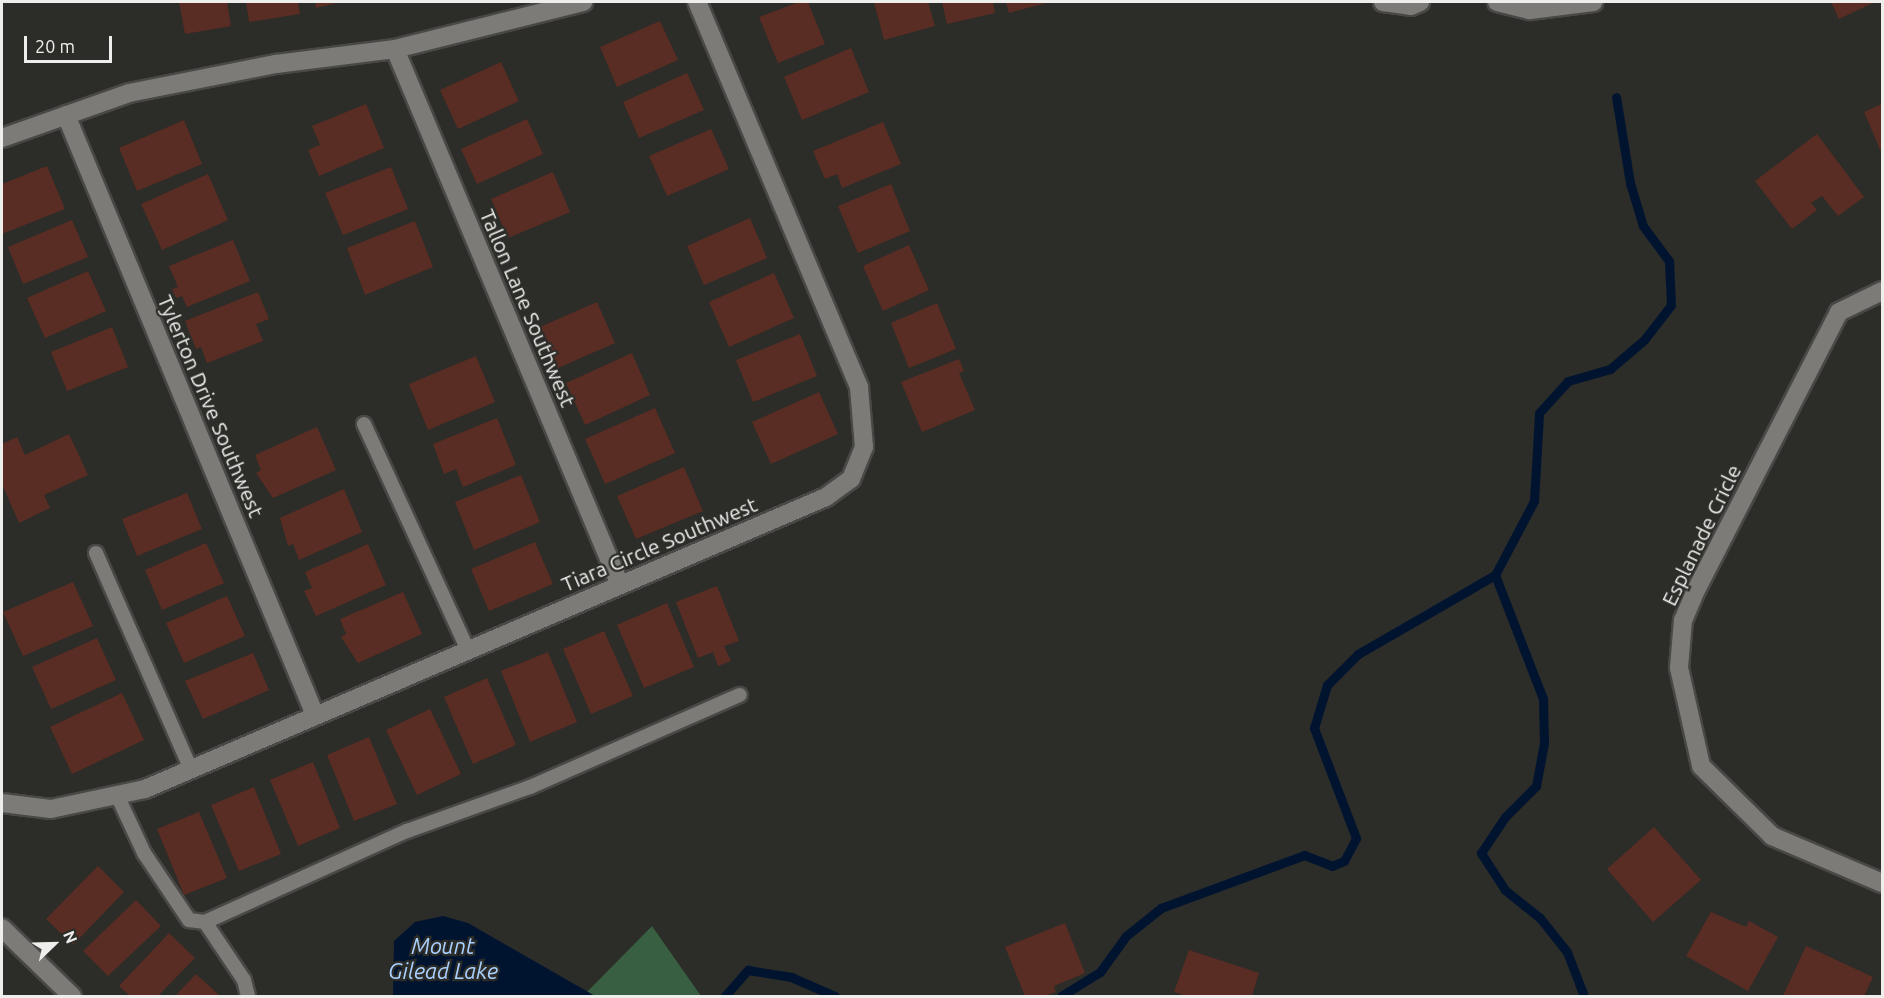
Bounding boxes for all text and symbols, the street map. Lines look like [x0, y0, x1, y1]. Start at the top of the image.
scale bar [27, 24, 116, 62]
text: 20 m [35, 36, 75, 56]
street label: Tallon Lane Southwest [475, 205, 581, 411]
street label: Tylerton Drive Southwest [153, 291, 269, 521]
street label: Esplanade Cricle [1656, 460, 1746, 610]
street label: Tiara Circle Southwest [557, 491, 761, 597]
north arrow [24, 914, 84, 974]
text: N [60, 928, 81, 946]
water label: Mount Gilead Lake [388, 932, 498, 984]

